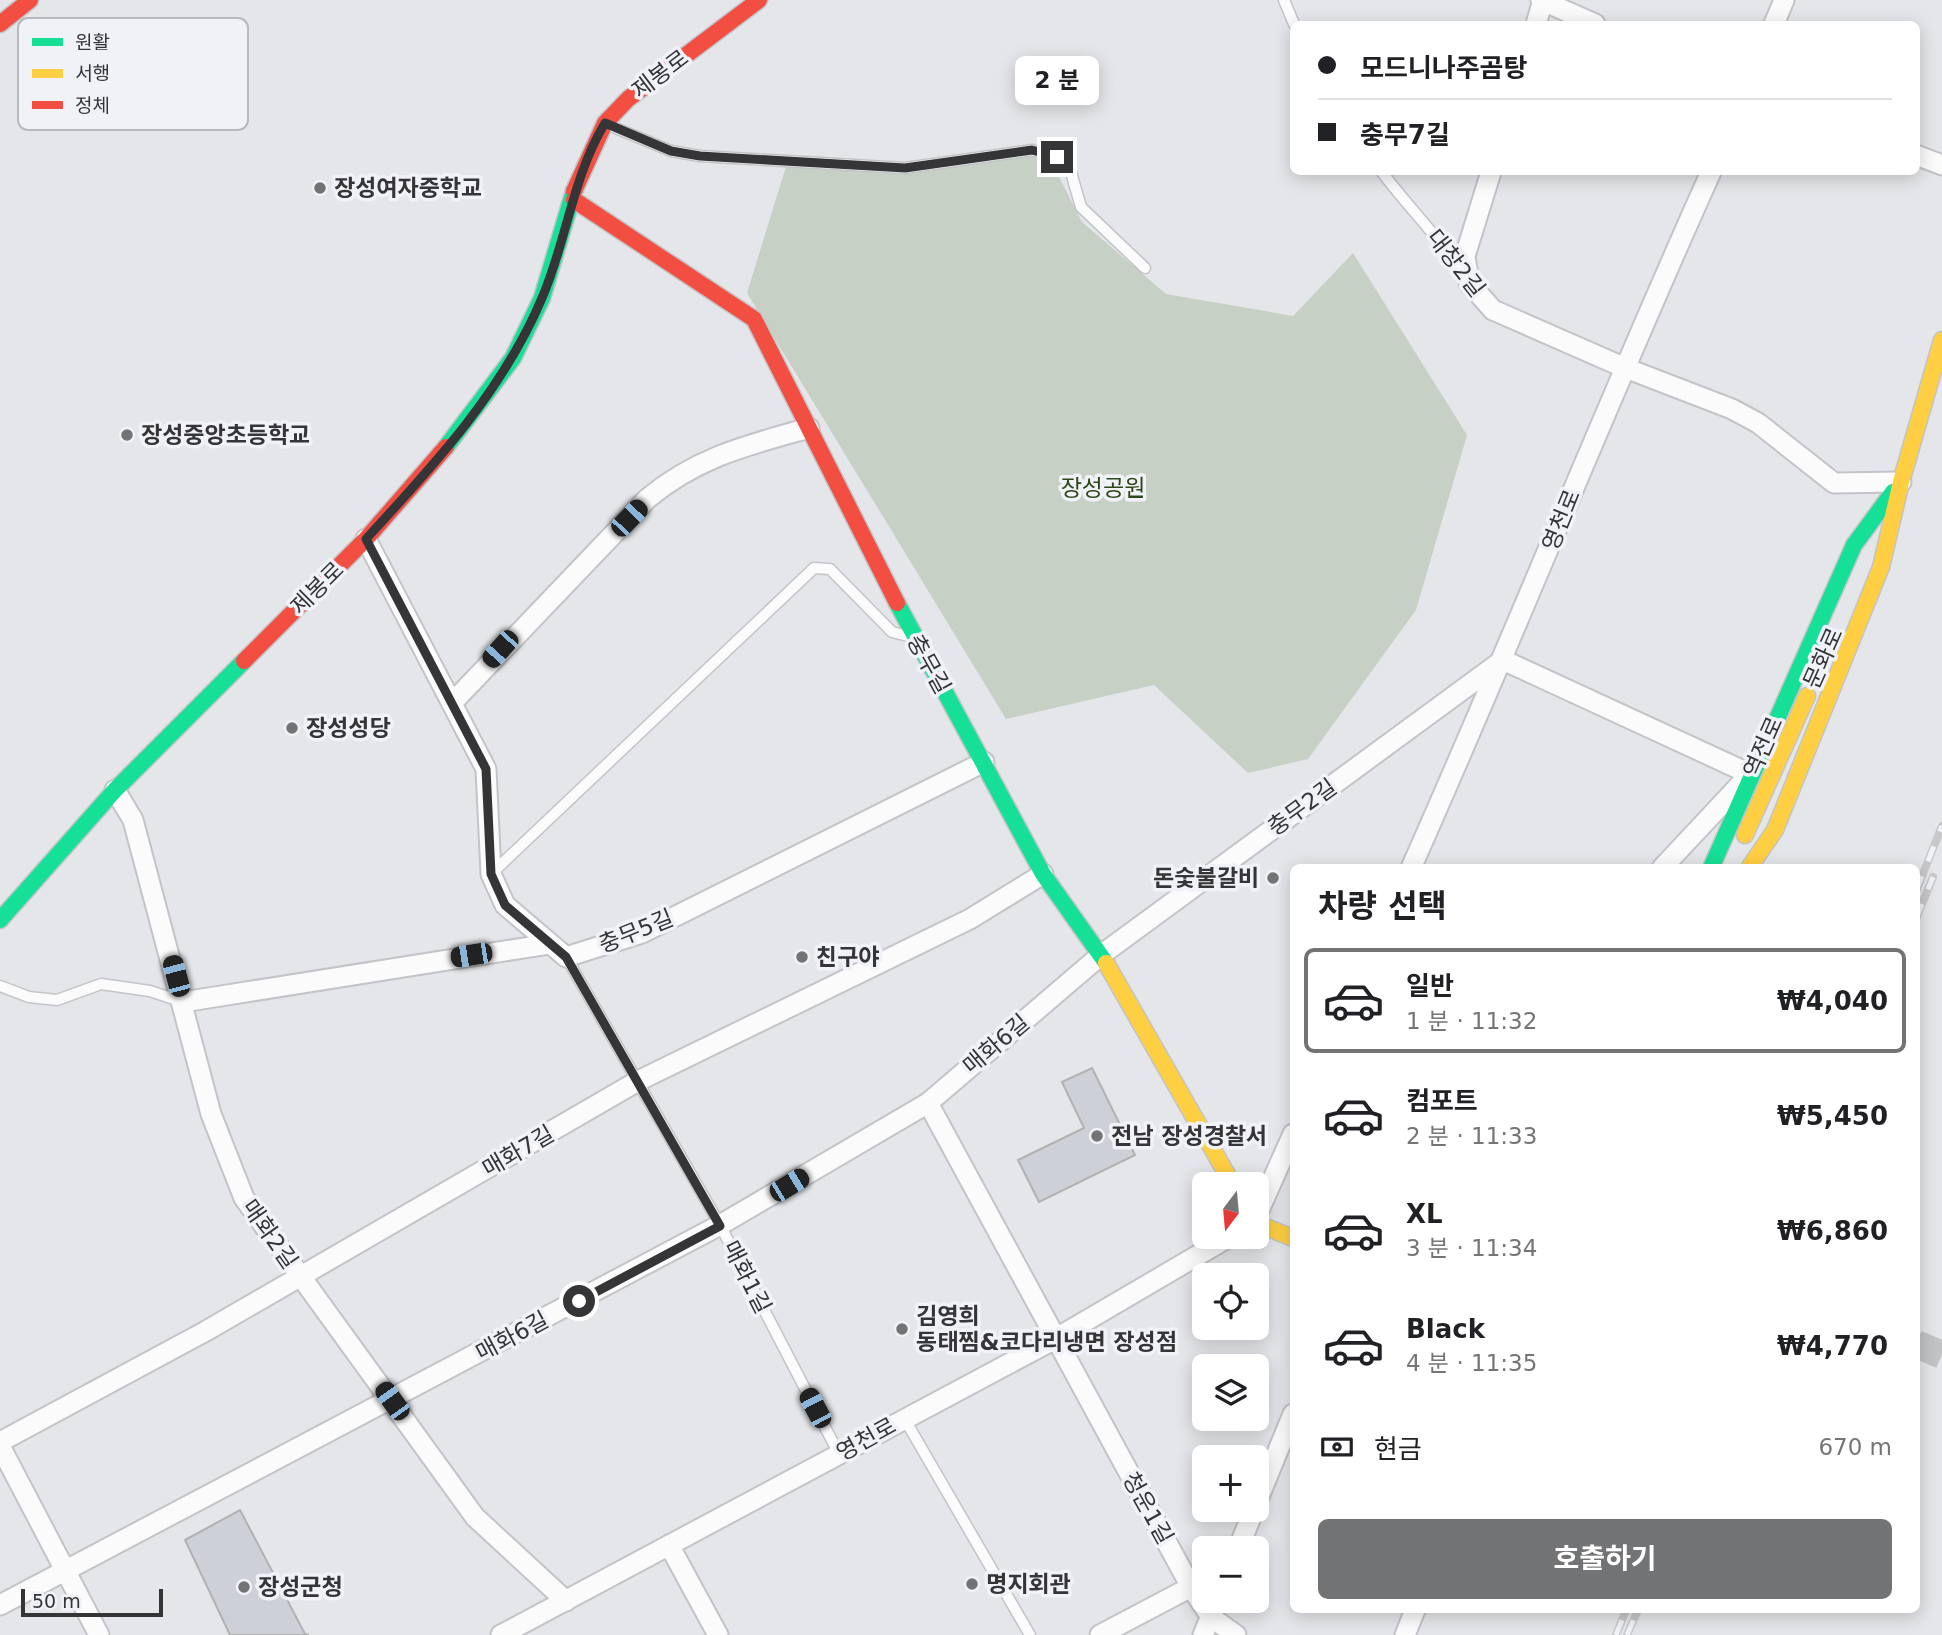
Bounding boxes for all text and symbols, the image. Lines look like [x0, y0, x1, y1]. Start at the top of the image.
legend [18, 18, 248, 130]
text: 원활 [75, 31, 110, 53]
street label: 제봉로 [627, 45, 693, 103]
text: 모드니나주곰탕 [1360, 53, 1527, 83]
callout: 2 분 [1015, 55, 1099, 104]
text: 서행 [75, 62, 110, 84]
text: 2 분 [1034, 67, 1080, 93]
text: 정체 [75, 94, 110, 116]
text: 충무7길 [1360, 120, 1450, 150]
route end [1041, 141, 1073, 173]
place label: 장성여자중학교 [334, 175, 482, 201]
marker: 장성여자중학교 [312, 180, 328, 196]
street label: 대창2길 [1422, 224, 1490, 302]
place label: 장성중앙초등학교 [141, 422, 310, 448]
marker: 장성중앙초등학교 [119, 427, 135, 443]
park label: 장성공원 [1061, 475, 1145, 501]
street label: 영천로 [1537, 486, 1585, 554]
car [607, 496, 652, 540]
street label: 제봉로 [285, 556, 349, 620]
street label: 문화로 [1798, 624, 1848, 692]
car [479, 626, 522, 672]
street label: 충무길 [902, 630, 956, 698]
street label: 역전로 [1738, 713, 1788, 781]
place label: 장성성당 [306, 715, 391, 741]
marker: 장성성당 [284, 720, 300, 736]
street label: 충무2길 [1263, 774, 1341, 840]
place label: 돈숯불갈비 [1153, 865, 1259, 891]
marker: 돈숯불갈비 [1265, 870, 1281, 886]
text: 차량 선택 [1318, 887, 1447, 925]
street label: 충무5길 [595, 904, 677, 958]
car [449, 941, 494, 969]
place label: 친구야 [816, 944, 879, 970]
marker: 친구야 [794, 949, 810, 965]
car [161, 953, 192, 999]
icon: car [1322, 969, 1385, 1032]
text: 일반 [1406, 971, 1454, 1001]
text: ₩4,040 [1777, 986, 1888, 1016]
text: 1 분 · 11:32 [1406, 1008, 1537, 1034]
street label: 매화6길 [958, 1009, 1034, 1079]
icon: car [1322, 1084, 1385, 1147]
text: 컴포트 [1406, 1086, 1478, 1116]
text: ₩5,450 [1777, 1101, 1888, 1131]
street label: 매화7길 [478, 1120, 558, 1182]
place label: 전남 장성경찰서 [1111, 1123, 1267, 1149]
text: 2 분 · 11:33 [1406, 1123, 1537, 1149]
marker: 전남 장성경찰서 [1089, 1128, 1105, 1144]
car [766, 1165, 813, 1205]
north arrow [1192, 1172, 1269, 1250]
map controls [1192, 1172, 1269, 1613]
street label: 매화2길 [237, 1195, 303, 1273]
icon: car [1322, 1199, 1385, 1262]
text: XL [1406, 1199, 1443, 1229]
text: ₩6,860 [1777, 1216, 1888, 1246]
text: 3 분 · 11:34 [1406, 1235, 1537, 1261]
street label: 매화1길 [718, 1236, 776, 1318]
button: locate [1192, 1263, 1269, 1340]
route start [563, 1285, 595, 1317]
place label: 김영희 동태찜&코다리냉면 장성점 [916, 1303, 1177, 1355]
street label: 매화6길 [471, 1306, 553, 1366]
icon: car [1322, 1314, 1385, 1377]
text: Black [1406, 1314, 1485, 1344]
marker: 김영희 동태찜&코다리냉면 장성점 [894, 1321, 910, 1337]
text: ₩4,770 [1777, 1331, 1888, 1361]
text: 4 분 · 11:35 [1406, 1350, 1537, 1376]
button: layers [1192, 1354, 1269, 1431]
car [372, 1378, 413, 1424]
car [796, 1385, 835, 1431]
street label: 영천로 [832, 1412, 900, 1466]
icon: cash [1318, 1428, 1356, 1466]
text: 현금 [1374, 1434, 1422, 1464]
text: 670 m [1818, 1434, 1892, 1460]
button: + [1192, 1445, 1269, 1522]
street label: 청운1길 [1118, 1468, 1178, 1548]
button: 호출하기 [1318, 1519, 1892, 1599]
button: − [1192, 1536, 1269, 1613]
place label: 명지회관 [986, 1571, 1071, 1597]
place label: 장성군청 [258, 1574, 343, 1600]
marker: 명지회관 [964, 1576, 980, 1592]
marker: 장성군청 [236, 1579, 252, 1595]
scale bar [21, 1586, 163, 1618]
text: 50 m [32, 1590, 81, 1612]

